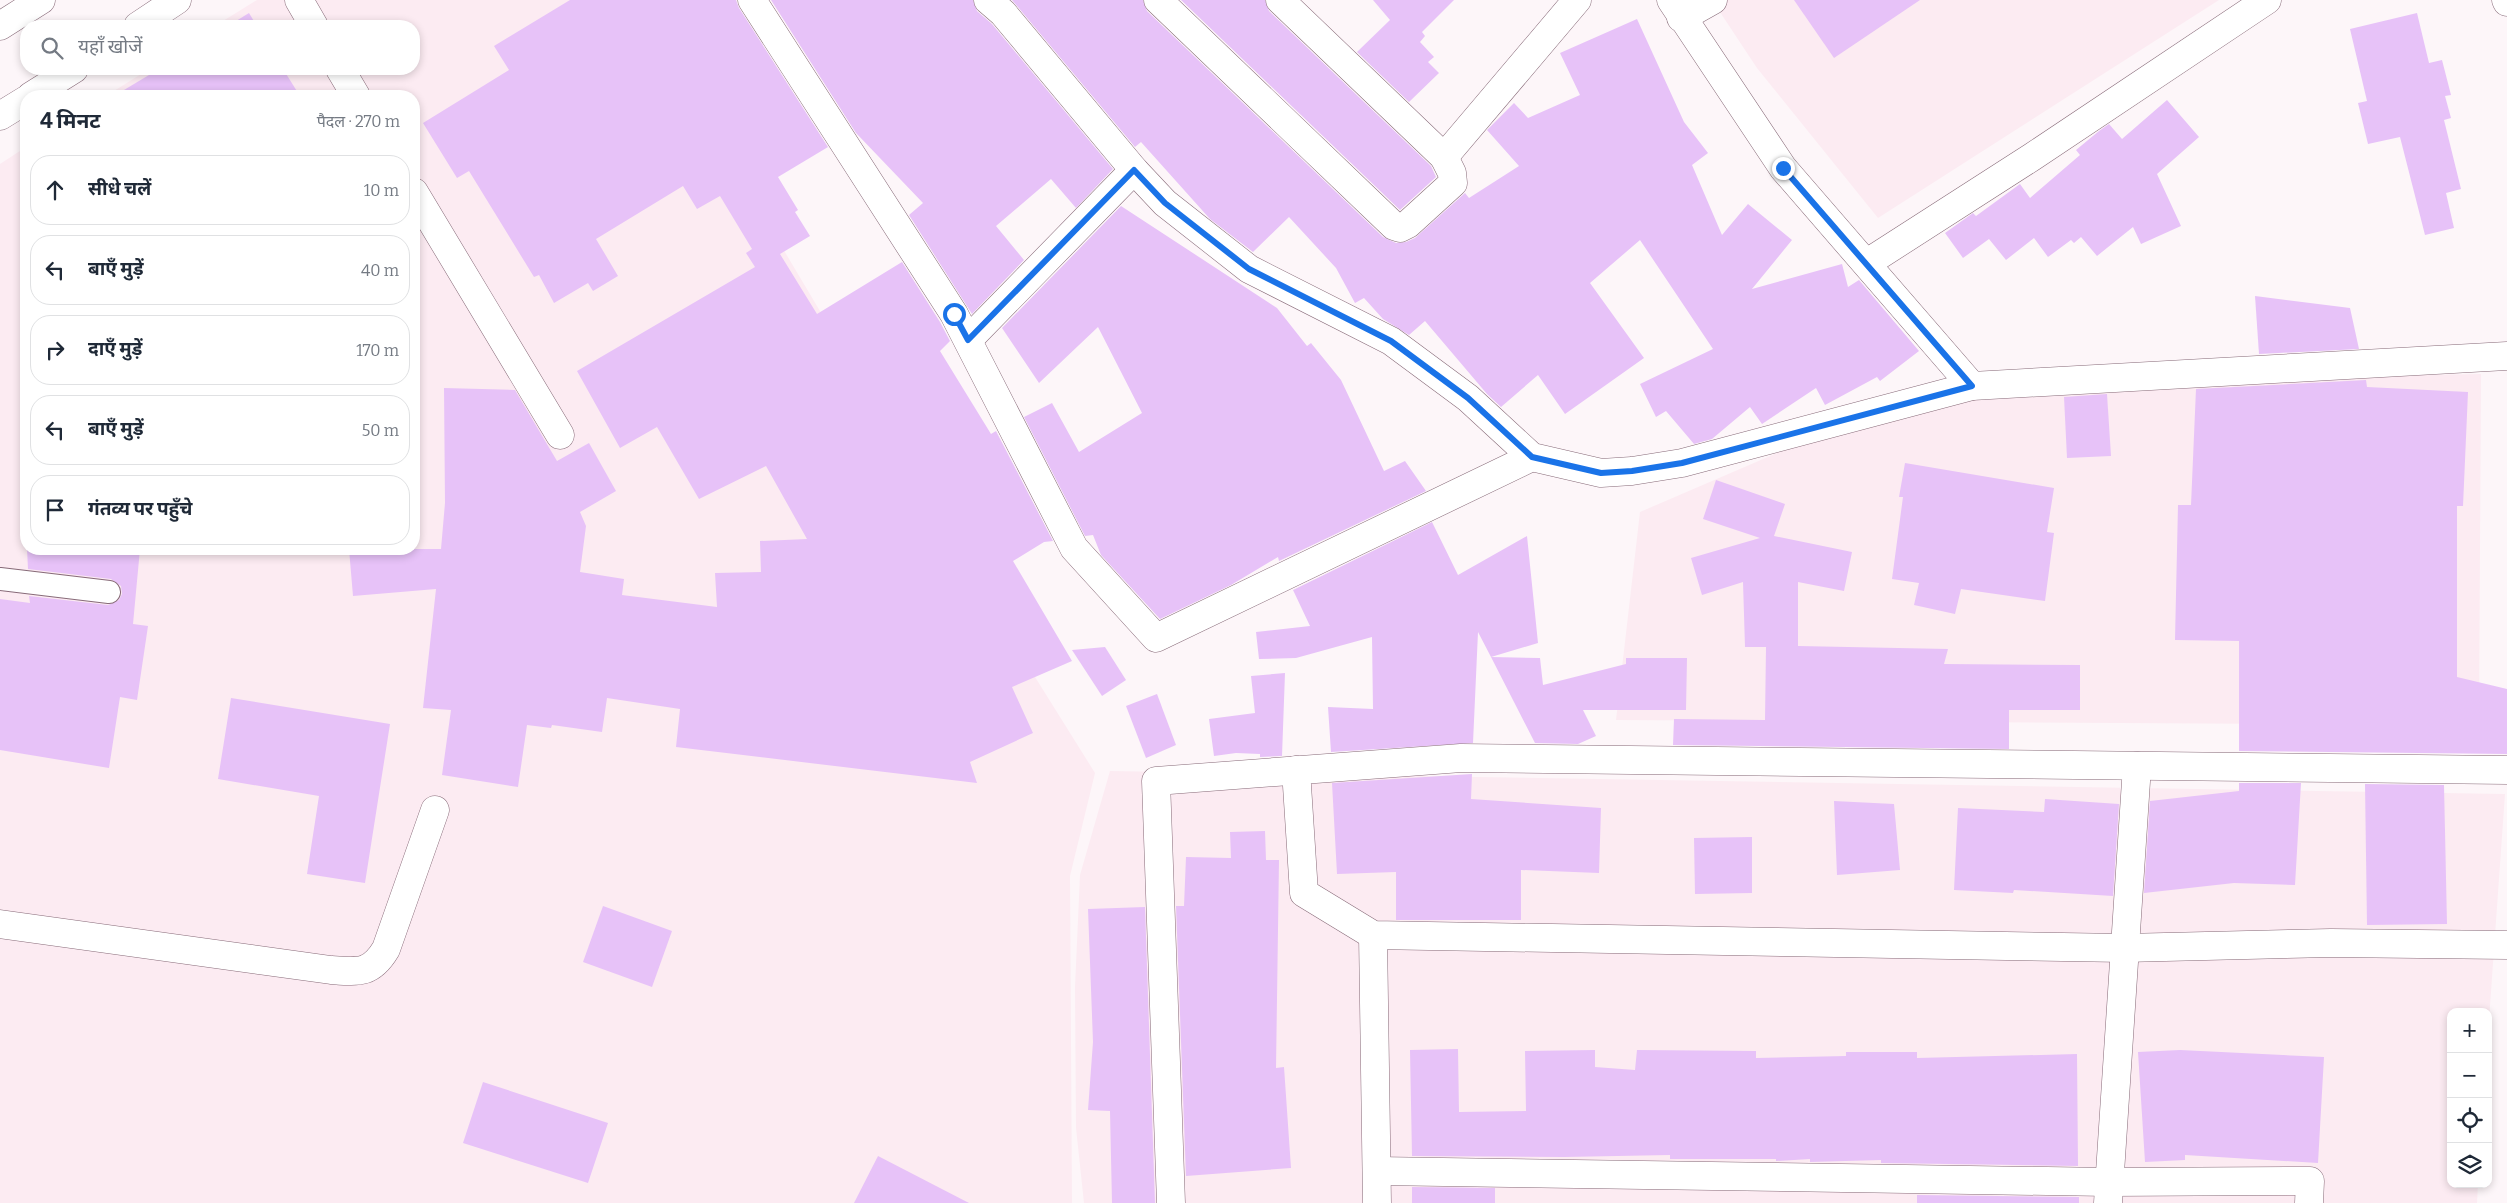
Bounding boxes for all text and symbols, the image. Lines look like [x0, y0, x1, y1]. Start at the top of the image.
search box [20, 20, 420, 75]
icon: search [38, 34, 66, 62]
text: यहाँ खोजें [78, 35, 142, 58]
text: 4 मिनट [40, 108, 101, 134]
text: पैदल · 270 m [317, 112, 400, 131]
route end [1772, 157, 1795, 180]
icon: ahead [41, 176, 69, 204]
text: सीधे चलें [88, 177, 151, 200]
text: 10 m [364, 181, 399, 200]
icon: left [41, 256, 69, 284]
text: बाएँ मुड़ें [88, 257, 144, 280]
text: 40 m [361, 261, 399, 280]
route start [943, 303, 966, 326]
icon: right [41, 336, 69, 364]
text: दाएँ मुड़ें [88, 337, 142, 360]
text: 170 m [356, 341, 399, 360]
icon: left [41, 416, 69, 444]
text: बाएँ मुड़ें [88, 417, 144, 440]
text: 50 m [362, 421, 399, 440]
icon: arrive [41, 496, 69, 524]
text: गंतव्य पर पहुँचे [88, 497, 193, 520]
map controls [2447, 1008, 2492, 1188]
button: + [2447, 1008, 2492, 1053]
button: − [2447, 1053, 2492, 1098]
button: locate [2447, 1098, 2492, 1143]
button: layers [2447, 1143, 2492, 1188]

